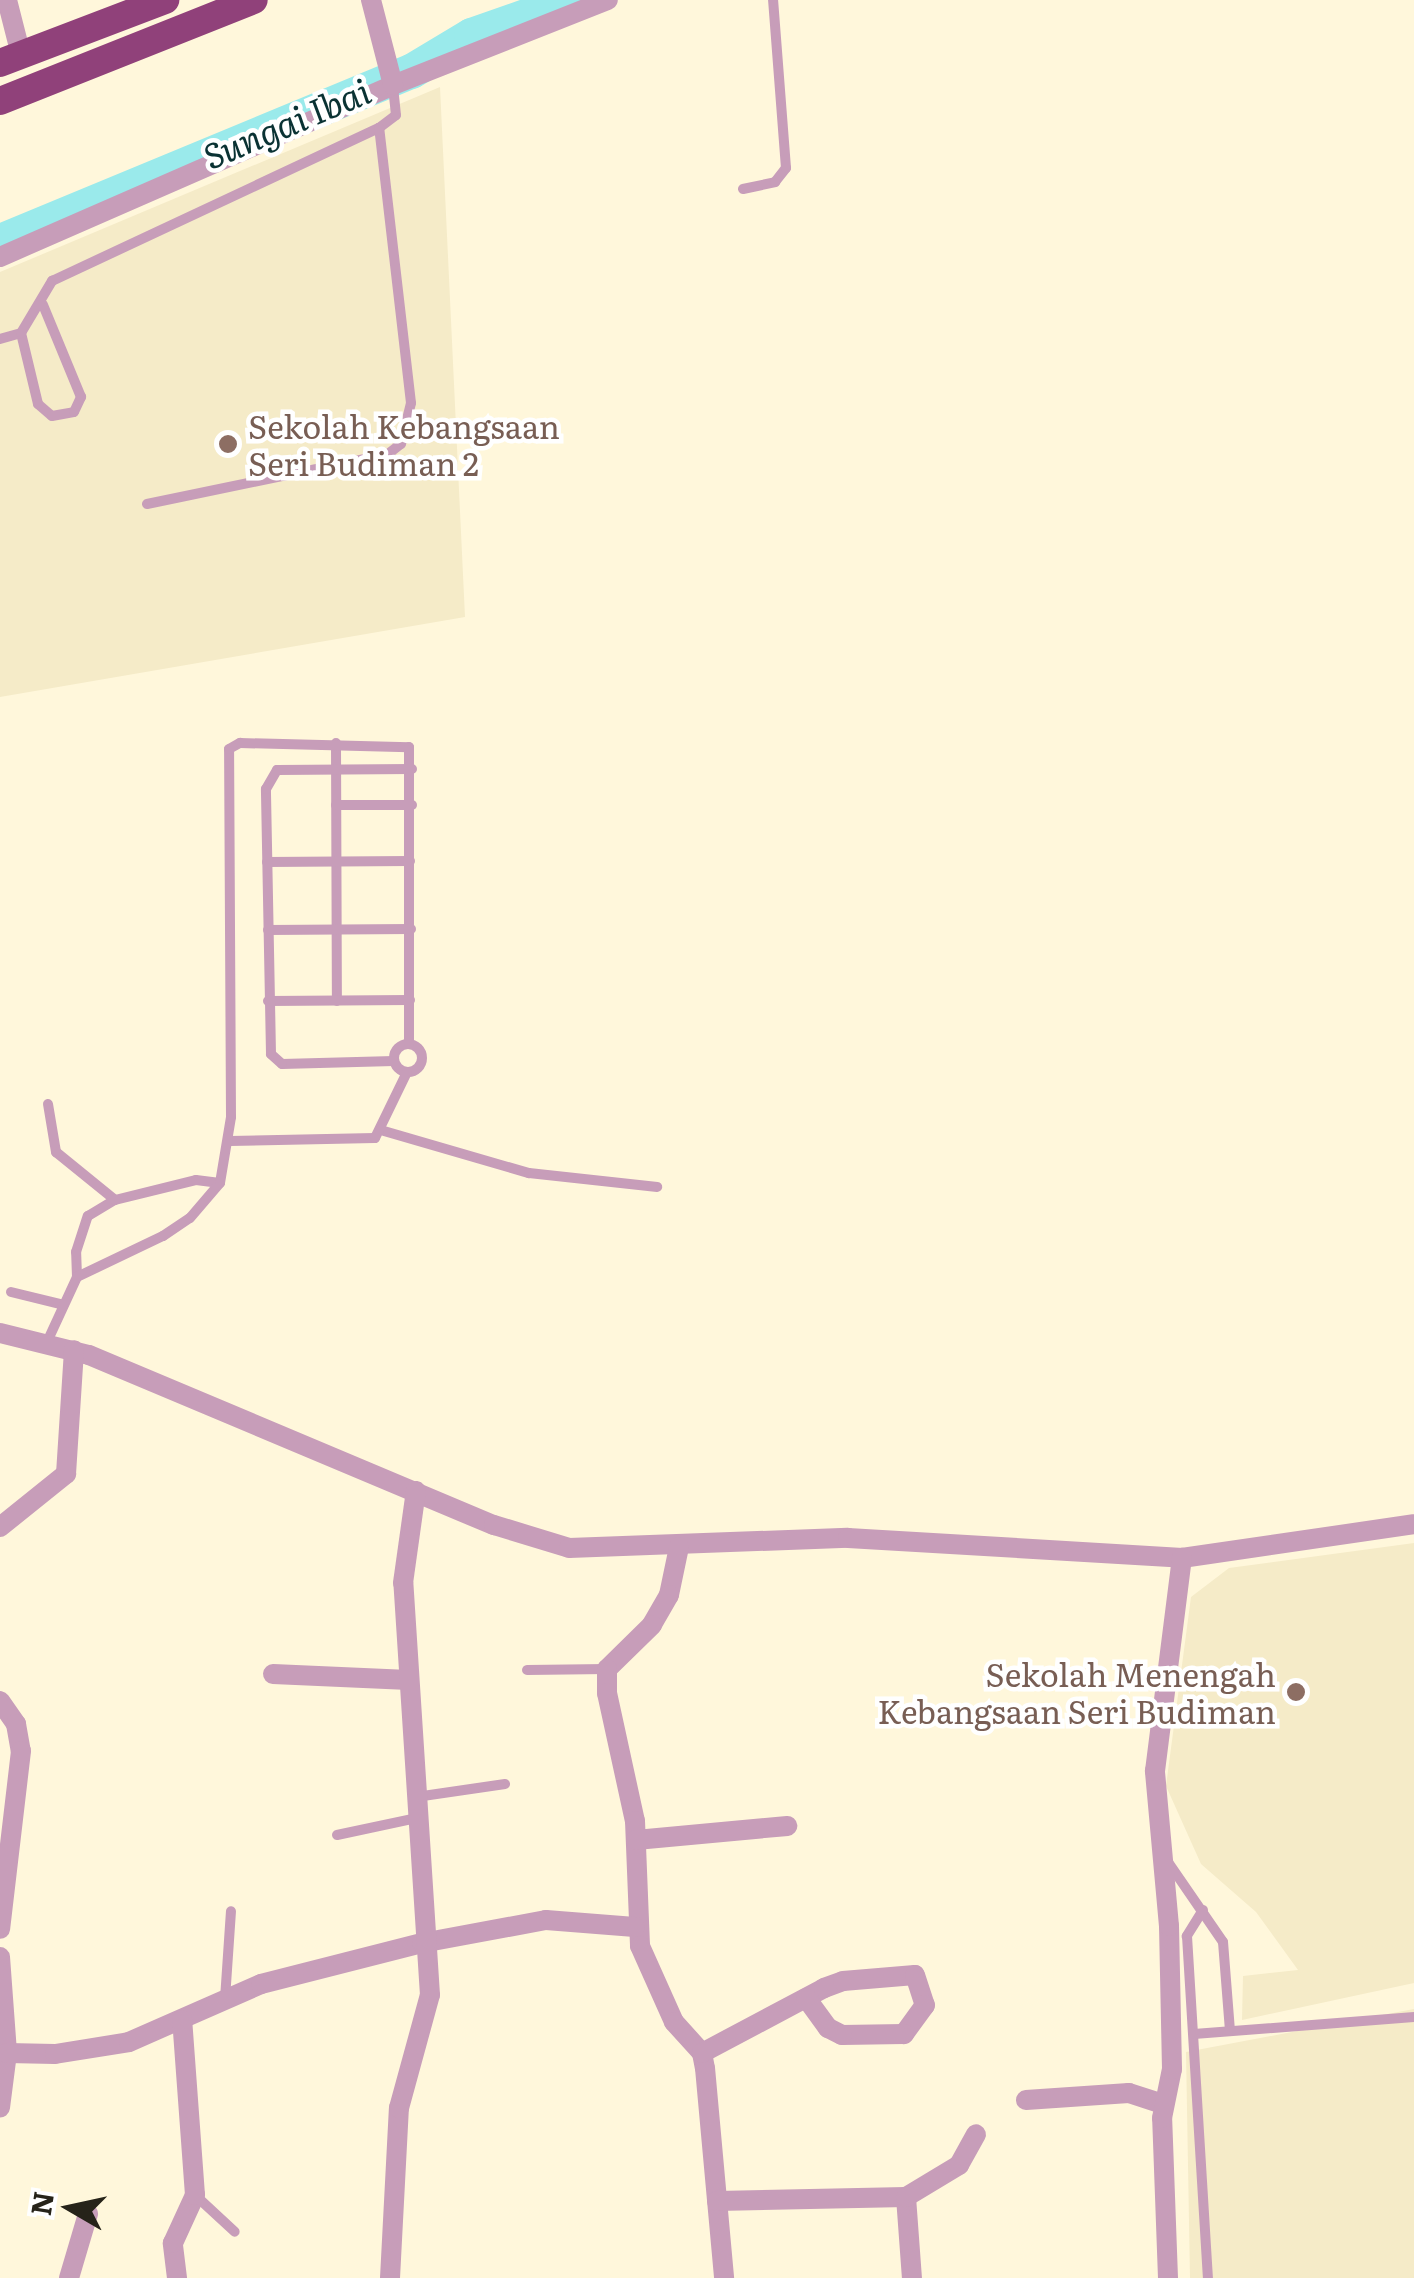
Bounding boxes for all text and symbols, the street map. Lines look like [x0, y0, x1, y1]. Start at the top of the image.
water label: Sungai Ibai [196, 68, 376, 176]
place label: Sekolah Kebangsaan Seri Budiman 2 [248, 407, 560, 482]
marker: Sekolah Kebangsaan Seri Budiman 2 [217, 433, 239, 455]
place label: Sekolah Menengah Kebangsaan Seri Budiman [877, 1655, 1276, 1730]
marker: Sekolah Menengah Kebangsaan Seri Budiman [1285, 1681, 1307, 1703]
north arrow [20, 2158, 120, 2258]
text: N [18, 2188, 63, 2218]

